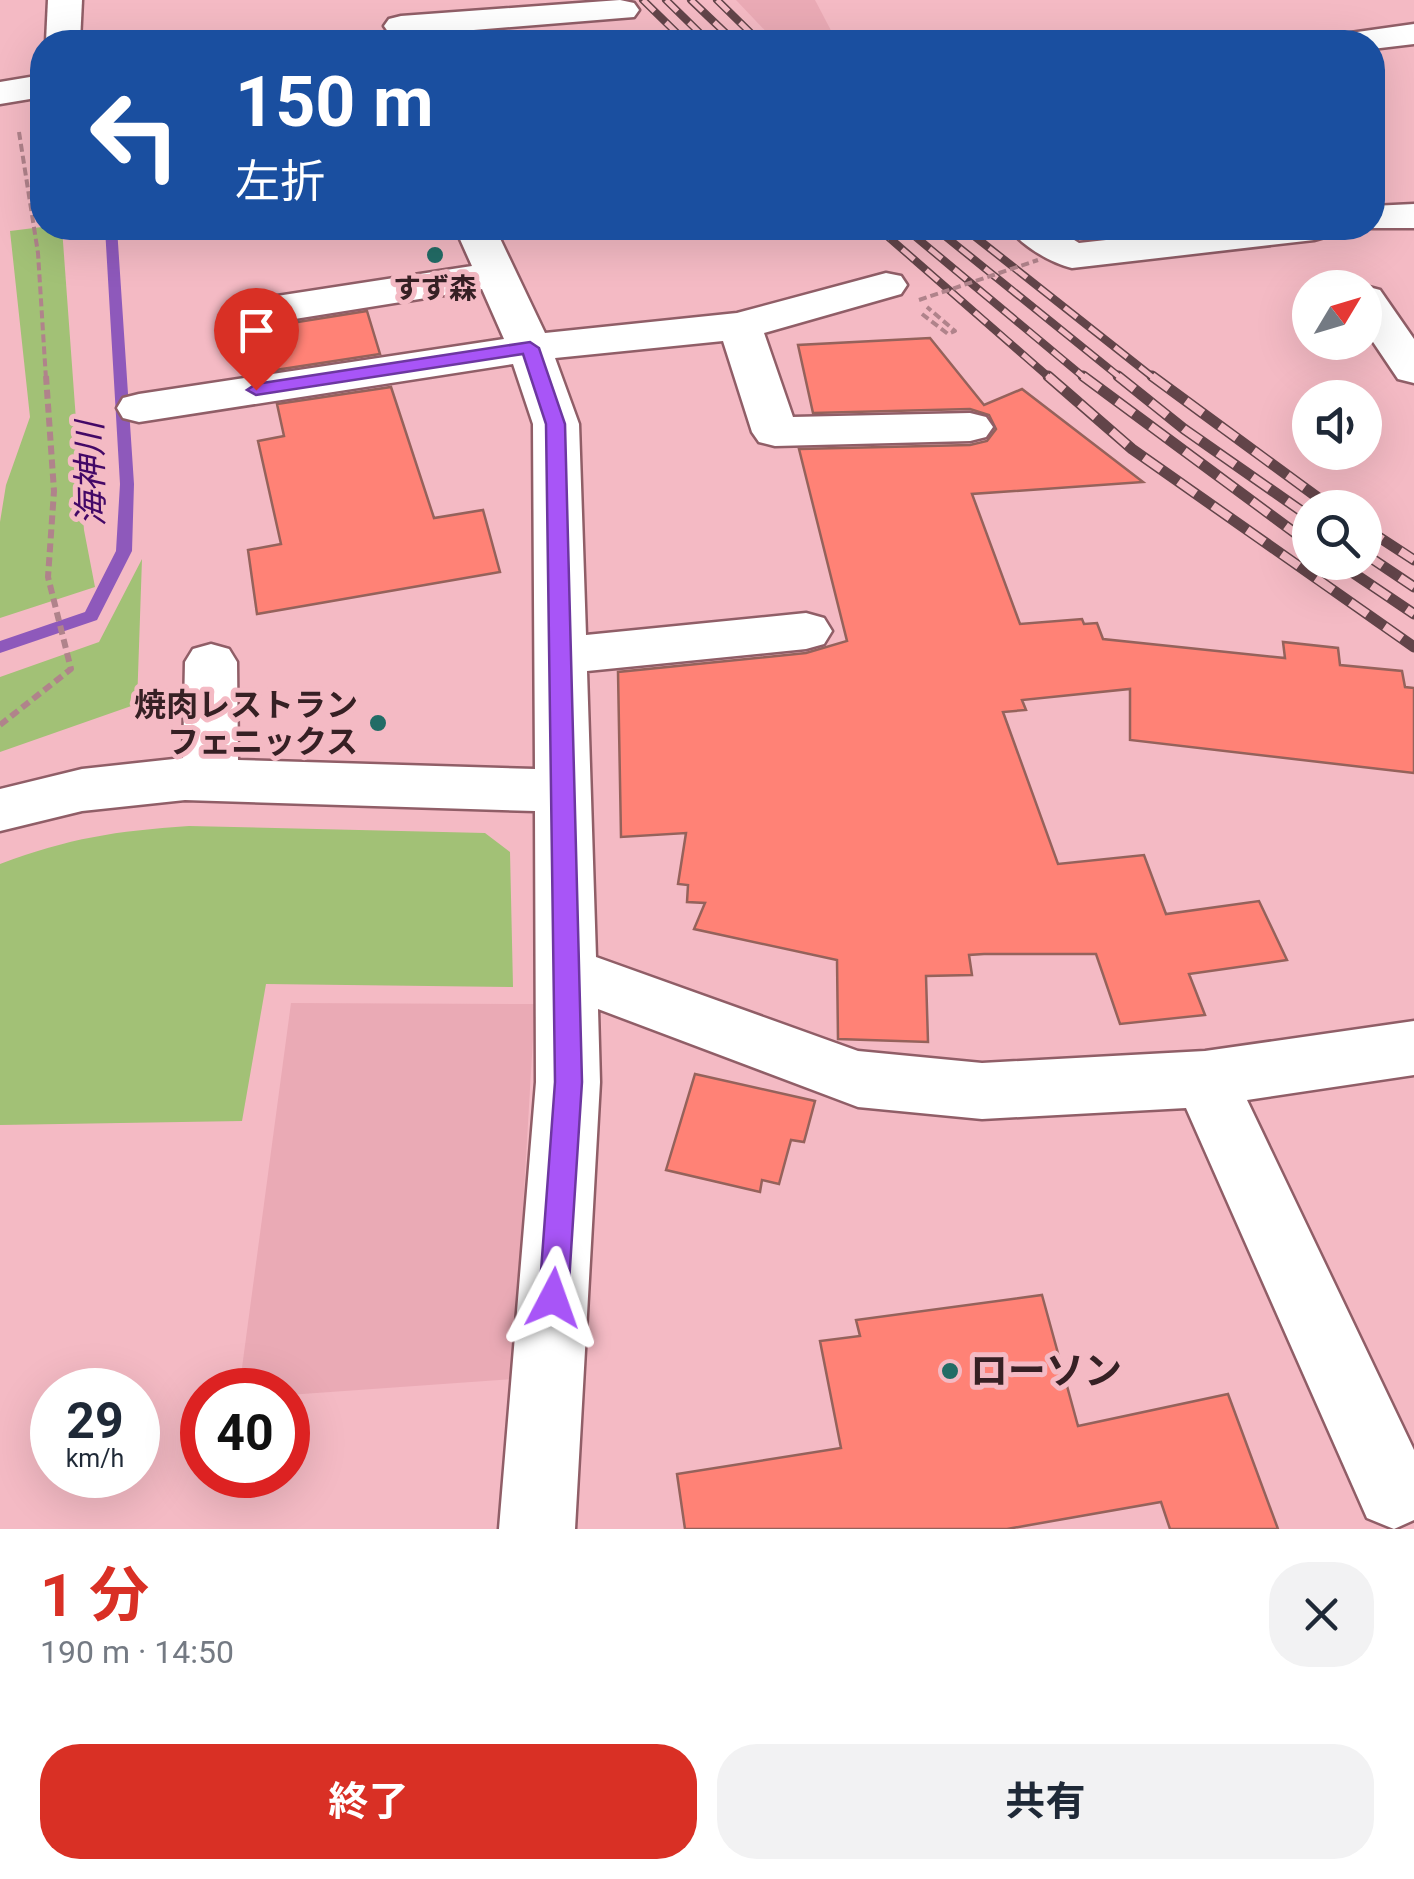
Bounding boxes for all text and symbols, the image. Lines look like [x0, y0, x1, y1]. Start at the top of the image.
text: 150 m [235, 61, 434, 143]
icon: left [70, 70, 200, 200]
text: 左折 [235, 155, 325, 208]
marker: すず森 [424, 244, 446, 266]
north arrow [1292, 270, 1382, 360]
map controls [1292, 270, 1382, 580]
place label: すず森 [393, 272, 477, 305]
pin [214, 288, 299, 391]
icon: arrive [229, 303, 284, 358]
button: sound [1292, 380, 1382, 470]
water label: 海神川 [70, 417, 112, 527]
button: search [1292, 490, 1382, 580]
place label: 焼肉レストラン フェニックス [134, 686, 358, 761]
marker: 焼肉レストラン フェニックス [367, 712, 389, 734]
position arrow [501, 1246, 605, 1350]
place label: ローソン [970, 1349, 1122, 1393]
marker: ローソン [939, 1360, 961, 1382]
speed limit sign: 40 [180, 1368, 310, 1498]
text: 29 [66, 1392, 124, 1450]
text: km/h [66, 1444, 124, 1473]
text: 1 分 [40, 1560, 149, 1631]
button: close [1269, 1562, 1374, 1667]
text: 190 m · 14:50 [40, 1633, 234, 1671]
button: 終了 [40, 1744, 697, 1859]
button: 共有 [717, 1744, 1374, 1859]

